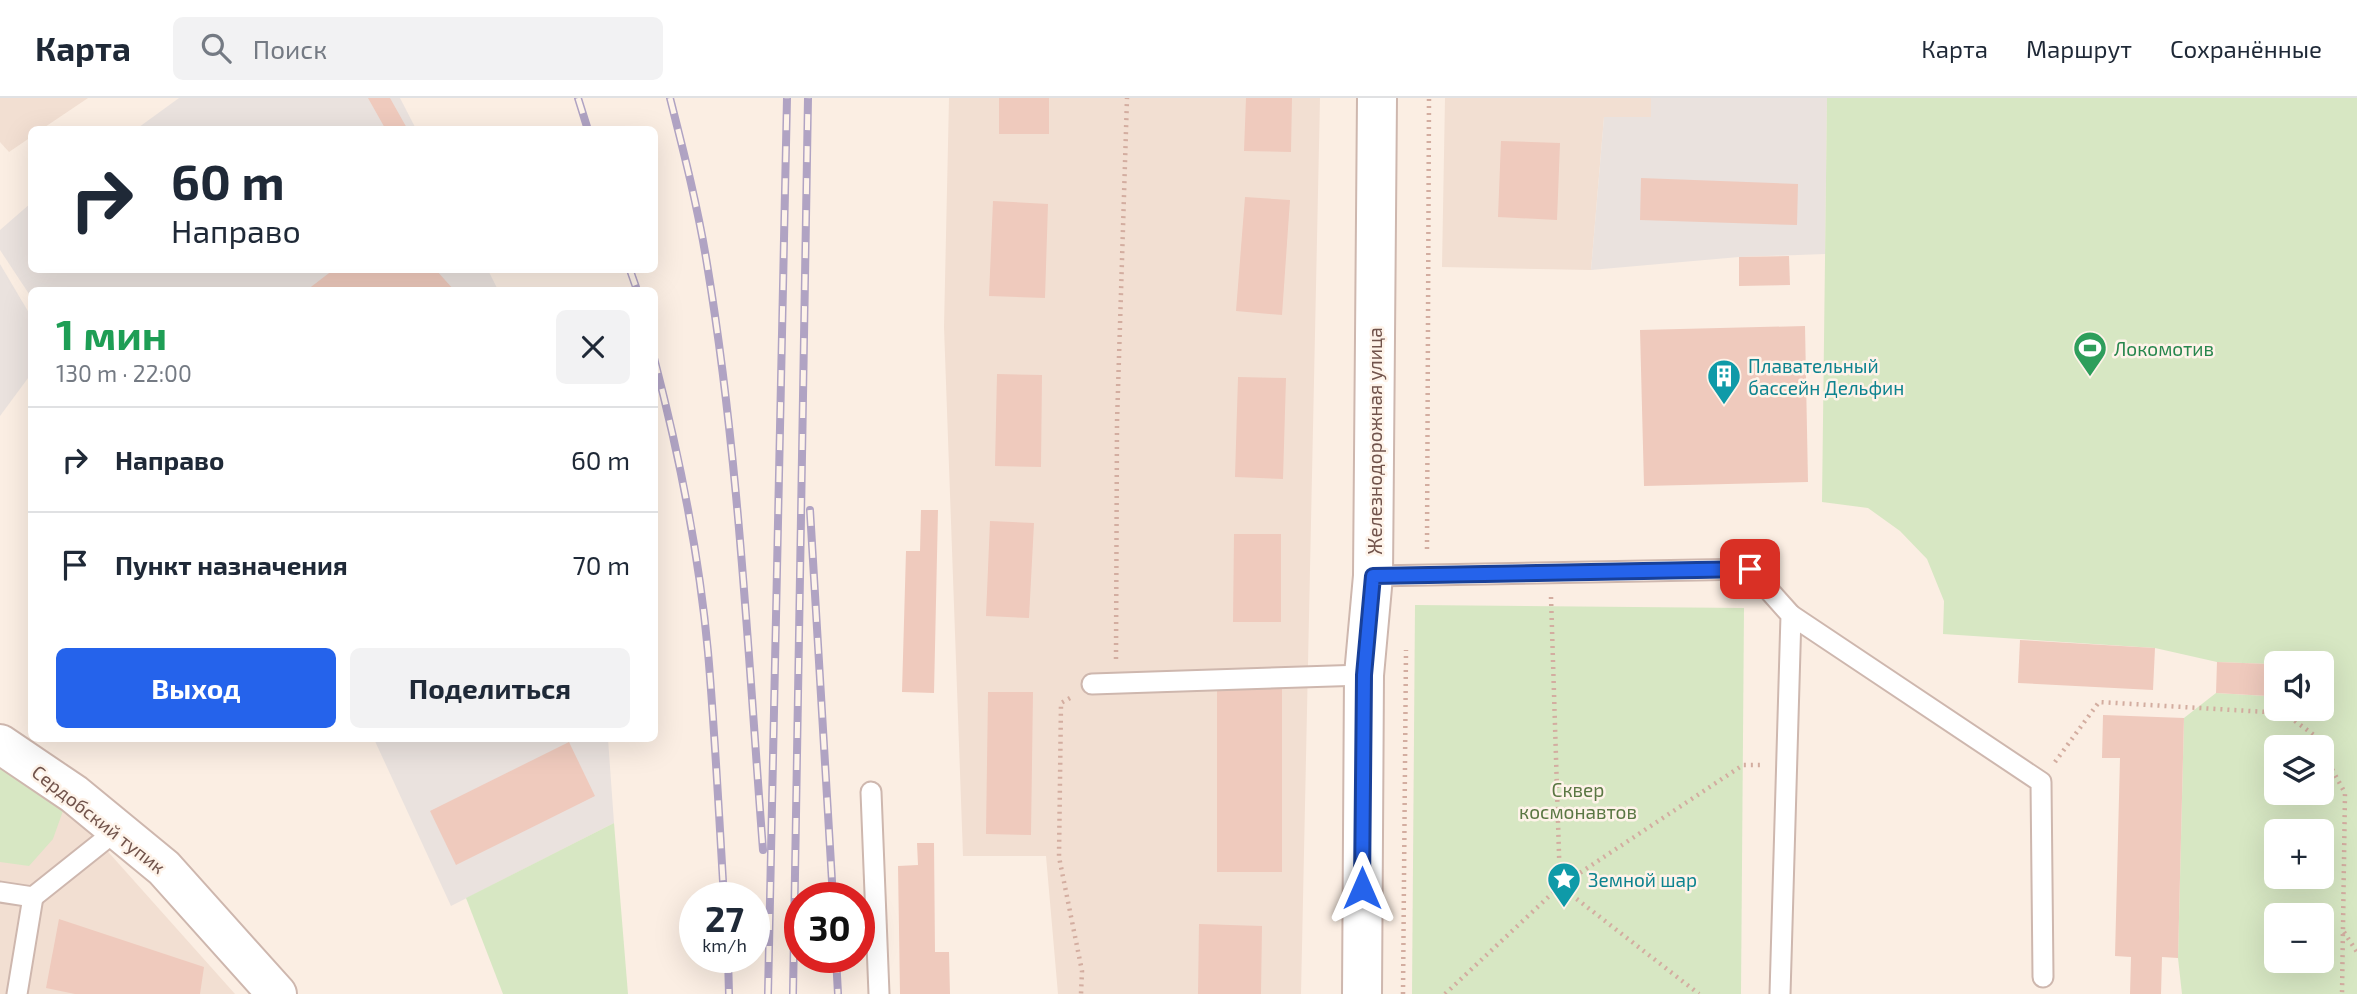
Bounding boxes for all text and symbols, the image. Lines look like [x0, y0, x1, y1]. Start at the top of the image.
search box [173, 17, 663, 80]
text: Карта [35, 28, 131, 68]
icon: search [197, 29, 235, 67]
text: Поиск [253, 33, 327, 64]
text: Карта [1921, 34, 1988, 63]
text: Маршрут [2026, 34, 2132, 63]
text: Сохранённые [2170, 34, 2322, 63]
text: 60 m [171, 151, 285, 210]
icon: right [56, 154, 147, 245]
text: Направо [171, 211, 301, 249]
text: 1 мин [56, 308, 167, 358]
button: close [556, 310, 630, 384]
street label: Железнодорожная улица [1363, 327, 1387, 555]
sports icon: Локомотив [2071, 329, 2109, 378]
place label: Локомотив [2114, 337, 2214, 360]
place label: Плавательный бассейн Дельфин [1748, 354, 1904, 399]
building icon: Плавательный бассейн Дельфин [1705, 357, 1743, 406]
text: 130 m · 22:00 [56, 359, 192, 387]
icon: right [56, 441, 94, 479]
text: Направо [115, 444, 224, 475]
text: 60 m [571, 444, 630, 475]
pin [1720, 539, 1780, 599]
icon: arrive [56, 546, 94, 584]
text: Пункт назначения [115, 549, 348, 580]
text: 70 m [572, 549, 630, 580]
icon: arrive [1731, 550, 1769, 588]
button: Выход [56, 648, 336, 728]
button: Поделиться [350, 648, 630, 728]
map controls [2264, 651, 2334, 973]
button: sound [2264, 651, 2334, 721]
button: layers [2264, 735, 2334, 805]
street label: Сердобский тупик [27, 760, 170, 879]
park label: Сквер космонавтов [1519, 778, 1637, 823]
button: + [2264, 819, 2334, 889]
position arrow [1325, 851, 1399, 925]
place icon: Земной шар [1545, 860, 1583, 909]
place label: Земной шар [1588, 868, 1697, 891]
speed limit sign: 30 [784, 882, 875, 973]
text: 27 [705, 897, 744, 939]
button: − [2264, 903, 2334, 973]
text: km/h [702, 934, 747, 956]

